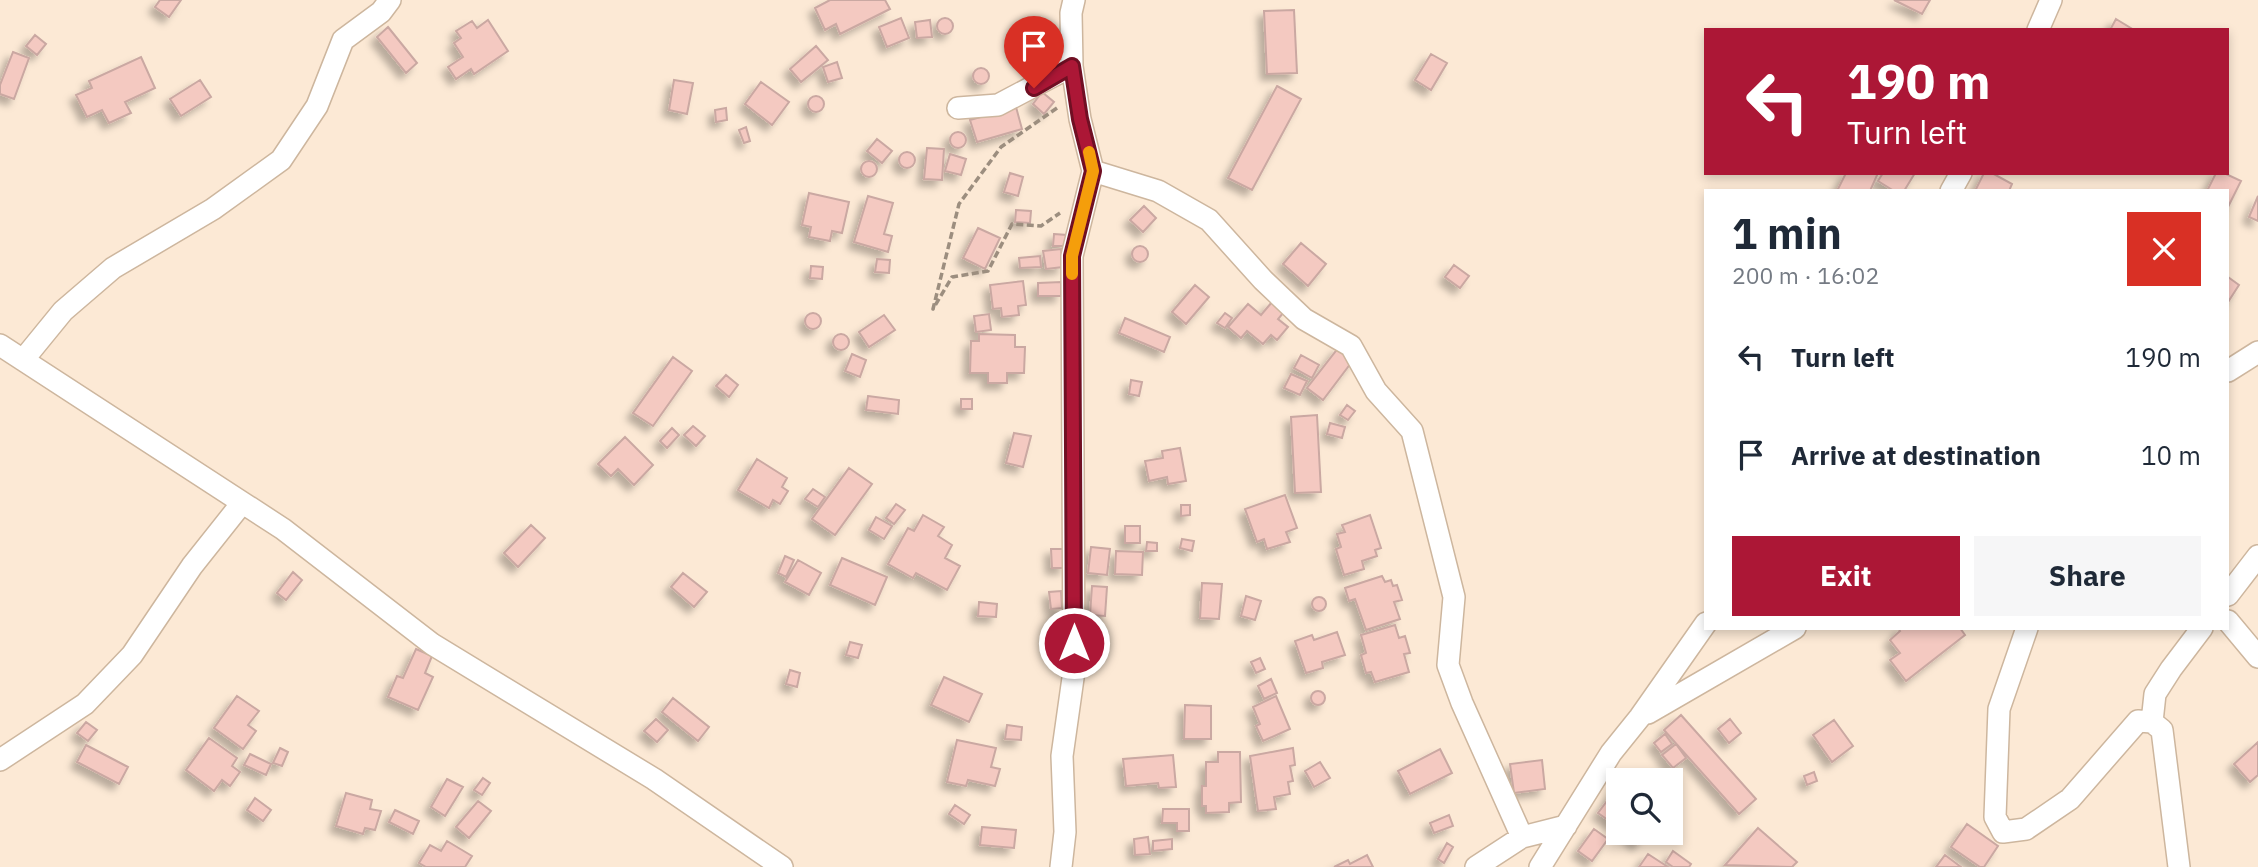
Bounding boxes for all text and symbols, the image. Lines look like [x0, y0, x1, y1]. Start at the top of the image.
pin [1004, 16, 1064, 88]
icon: arrive [1015, 27, 1053, 65]
text: 190 m [1847, 49, 1991, 112]
icon: left [1732, 56, 1823, 147]
text: Turn left [1847, 111, 1967, 153]
text: 1 min [1732, 206, 1842, 261]
button: close [2127, 212, 2201, 286]
text: 200 m · 16:02 [1732, 260, 1879, 290]
icon: left [1732, 338, 1770, 376]
text: Turn left [1791, 340, 1894, 374]
text: 190 m [2125, 340, 2201, 374]
icon: arrive [1732, 436, 1770, 474]
text: Arrive at destination [1791, 438, 2041, 472]
text: 10 m [2141, 438, 2201, 472]
button: Exit [1732, 536, 1960, 616]
button: Share [1974, 536, 2201, 616]
position arrow [1037, 606, 1111, 680]
map controls [1606, 768, 1683, 845]
button: search [1606, 768, 1683, 845]

